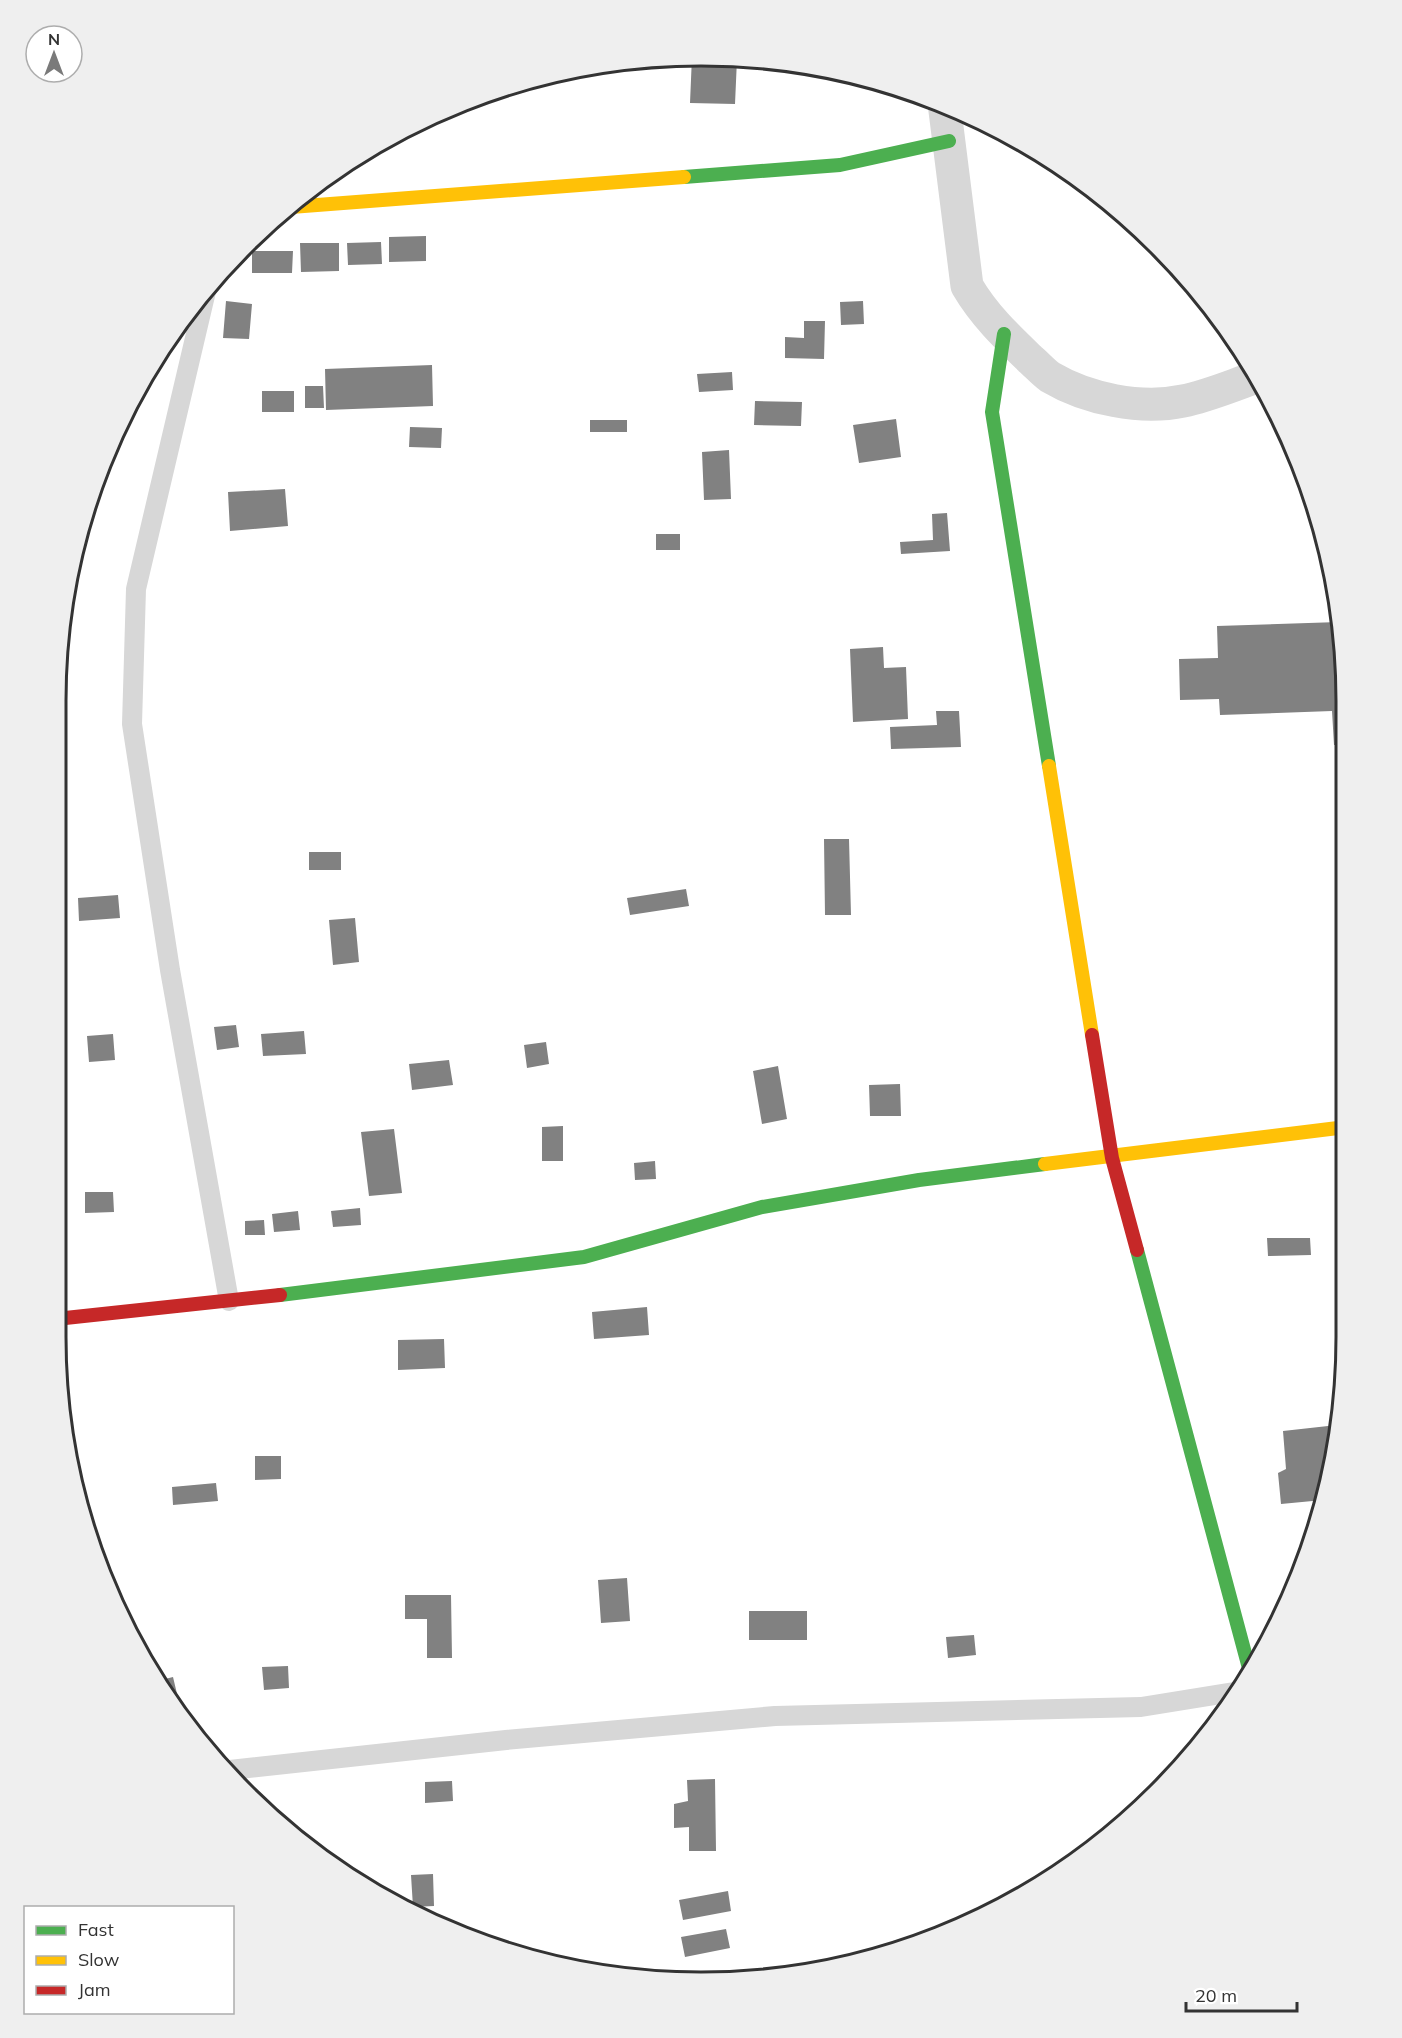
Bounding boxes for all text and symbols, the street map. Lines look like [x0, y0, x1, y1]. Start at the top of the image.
north arrow [24, 24, 84, 84]
text: N [48, 29, 60, 49]
legend [24, 1906, 234, 2014]
text: Fast [78, 1918, 114, 1941]
text: Slow [78, 1948, 120, 1971]
scale bar [1186, 1975, 1297, 2013]
text: Jam [78, 1978, 111, 2001]
text: 20 m [1195, 1984, 1237, 2007]

